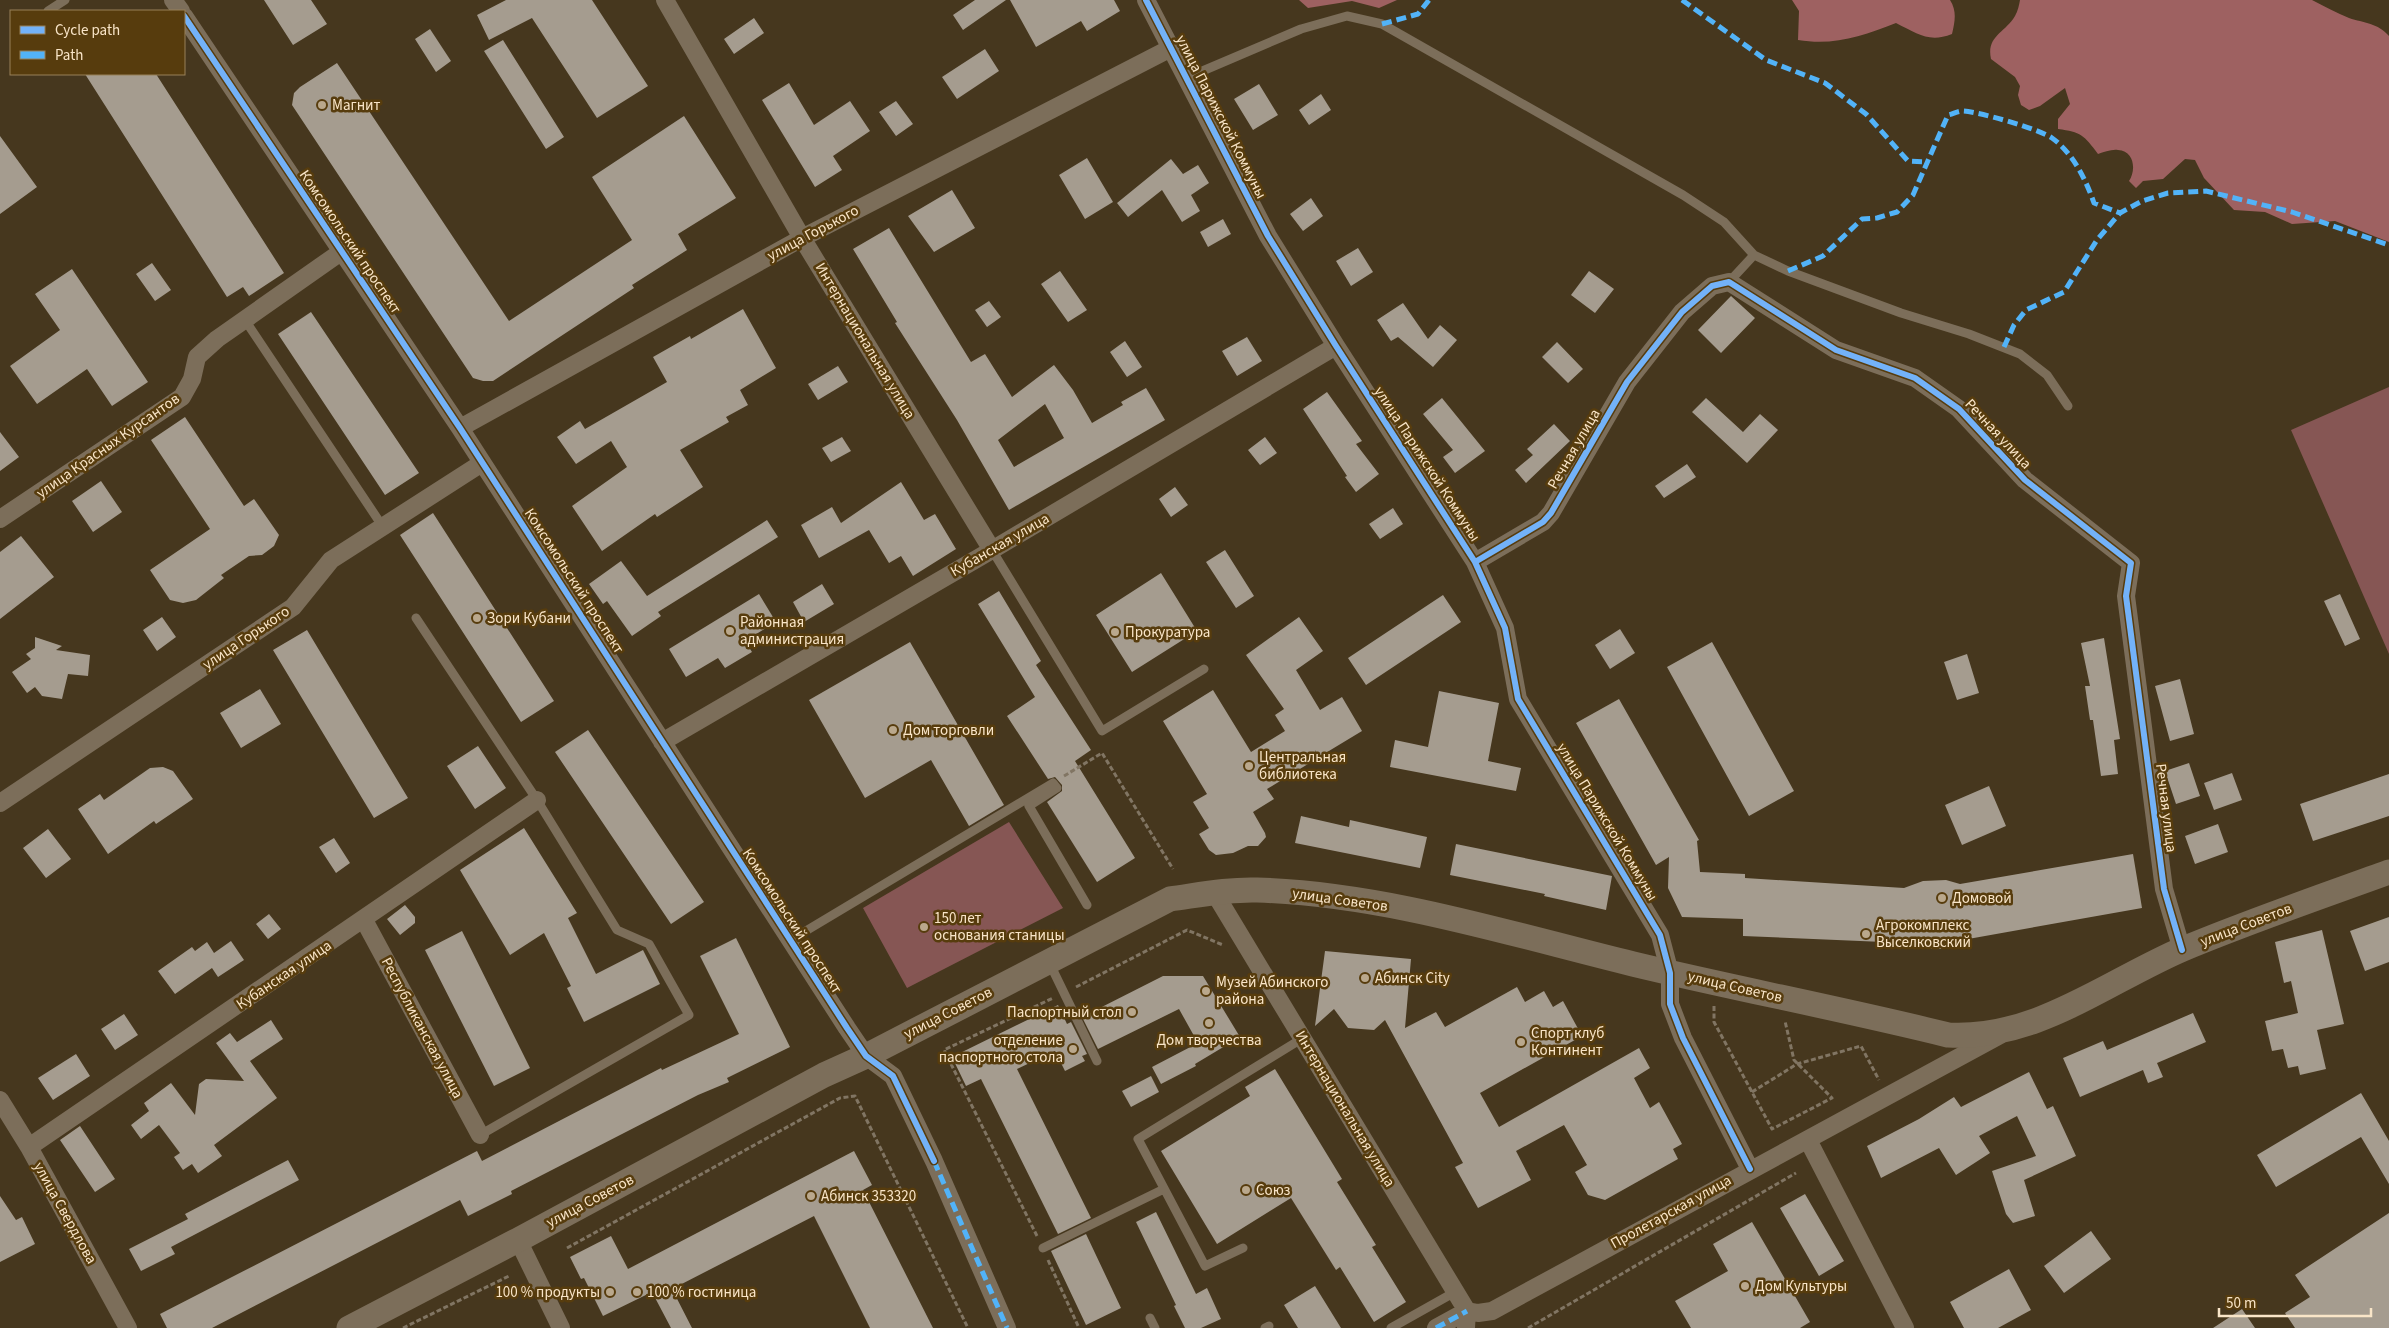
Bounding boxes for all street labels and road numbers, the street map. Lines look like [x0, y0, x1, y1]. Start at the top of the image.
street label: улица Парижской Коммуны [1170, 31, 1272, 203]
street label: Комсомольский проспект [294, 166, 406, 318]
street label: улица Горького [763, 200, 863, 266]
street label: Интернациональная улица [810, 259, 920, 423]
street label: улица Парижской Коммуны [1369, 382, 1485, 546]
street label: улица Красных Курсантов [32, 388, 184, 504]
street label: Речная улица [1960, 394, 2036, 474]
street label: Речная улица [1543, 405, 1605, 493]
street label: Комсомольский проспект [519, 504, 629, 658]
street label: Кубанская улица [947, 508, 1053, 582]
street label: улица Горького [198, 601, 294, 675]
street label: улица Парижской Коммуны [1551, 739, 1663, 905]
street label: Речная улица [2150, 762, 2182, 854]
street label: Комсомольский проспект [737, 844, 847, 998]
street label: улица Советов [1291, 883, 1390, 917]
street label: улица Советов [2197, 898, 2295, 952]
street label: Кубанская улица [232, 935, 336, 1015]
street label: Республиканская улица [376, 954, 468, 1102]
street label: улица Советов [1686, 966, 1785, 1008]
street label: улица Советов [900, 982, 996, 1044]
street label: Интернациональная улица [1290, 1027, 1400, 1191]
street label: улица Свердлова [28, 1158, 102, 1268]
street label: улица Советов [543, 1169, 638, 1233]
street label: Пролетарская улица [1607, 1170, 1735, 1254]

